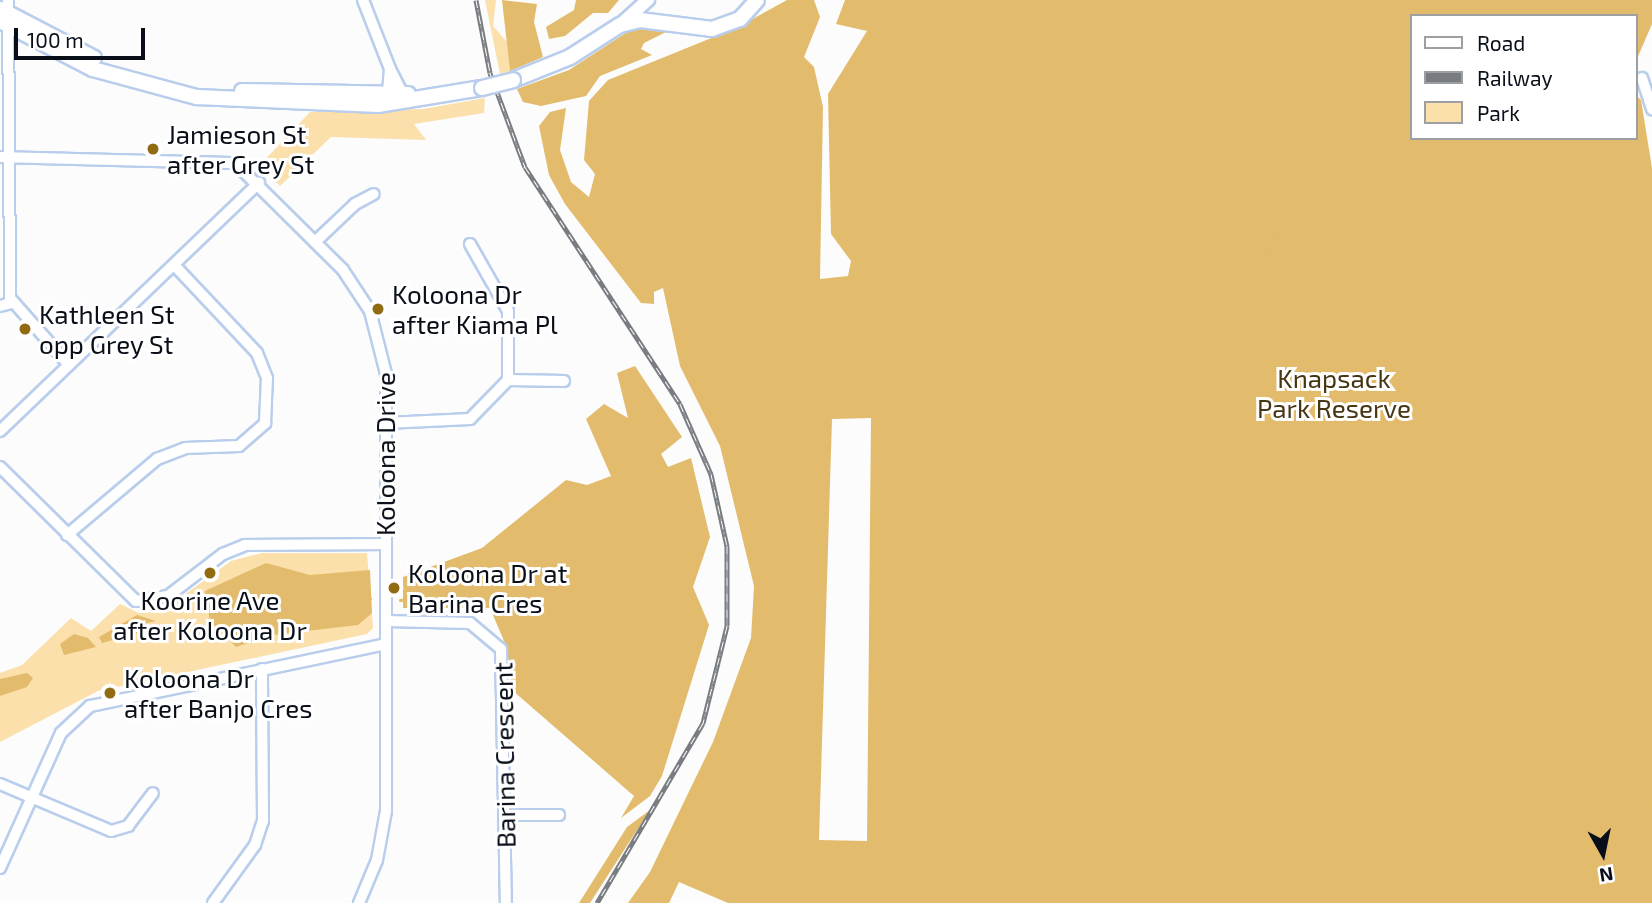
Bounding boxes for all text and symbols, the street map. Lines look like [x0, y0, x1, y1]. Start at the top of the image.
scale bar [18, 14, 149, 58]
legend [1410, 14, 1638, 140]
text: 100 m [27, 27, 84, 52]
text: Road [1477, 30, 1525, 55]
text: Railway [1477, 65, 1553, 90]
text: Park [1477, 100, 1520, 125]
place label: Jamieson St after Grey St [167, 118, 315, 180]
marker: Jamieson St after Grey St [145, 141, 161, 157]
place label: Koloona Dr after Kiama Pl [392, 278, 558, 340]
place label: Kathleen St opp Grey St [39, 298, 175, 360]
marker: Koloona Dr after Kiama Pl [370, 301, 386, 317]
marker: Kathleen St opp Grey St [17, 321, 33, 337]
park label: Knapsack Park Reserve [1257, 362, 1411, 424]
street label: Koloona Drive [369, 372, 401, 536]
place label: Koloona Dr at Barina Cres [408, 557, 568, 618]
marker: Koorine Ave after Koloona Dr [202, 565, 218, 581]
marker: Koloona Dr at Barina Cres [386, 580, 402, 596]
place label: Koorine Ave after Koloona Dr [113, 584, 307, 646]
place label: Koloona Dr after Banjo Cres [124, 662, 313, 724]
street label: Barina Crescent [487, 662, 521, 848]
marker: Koloona Dr after Banjo Cres [102, 685, 118, 701]
north arrow [1568, 819, 1638, 889]
text: N [1598, 863, 1615, 888]

